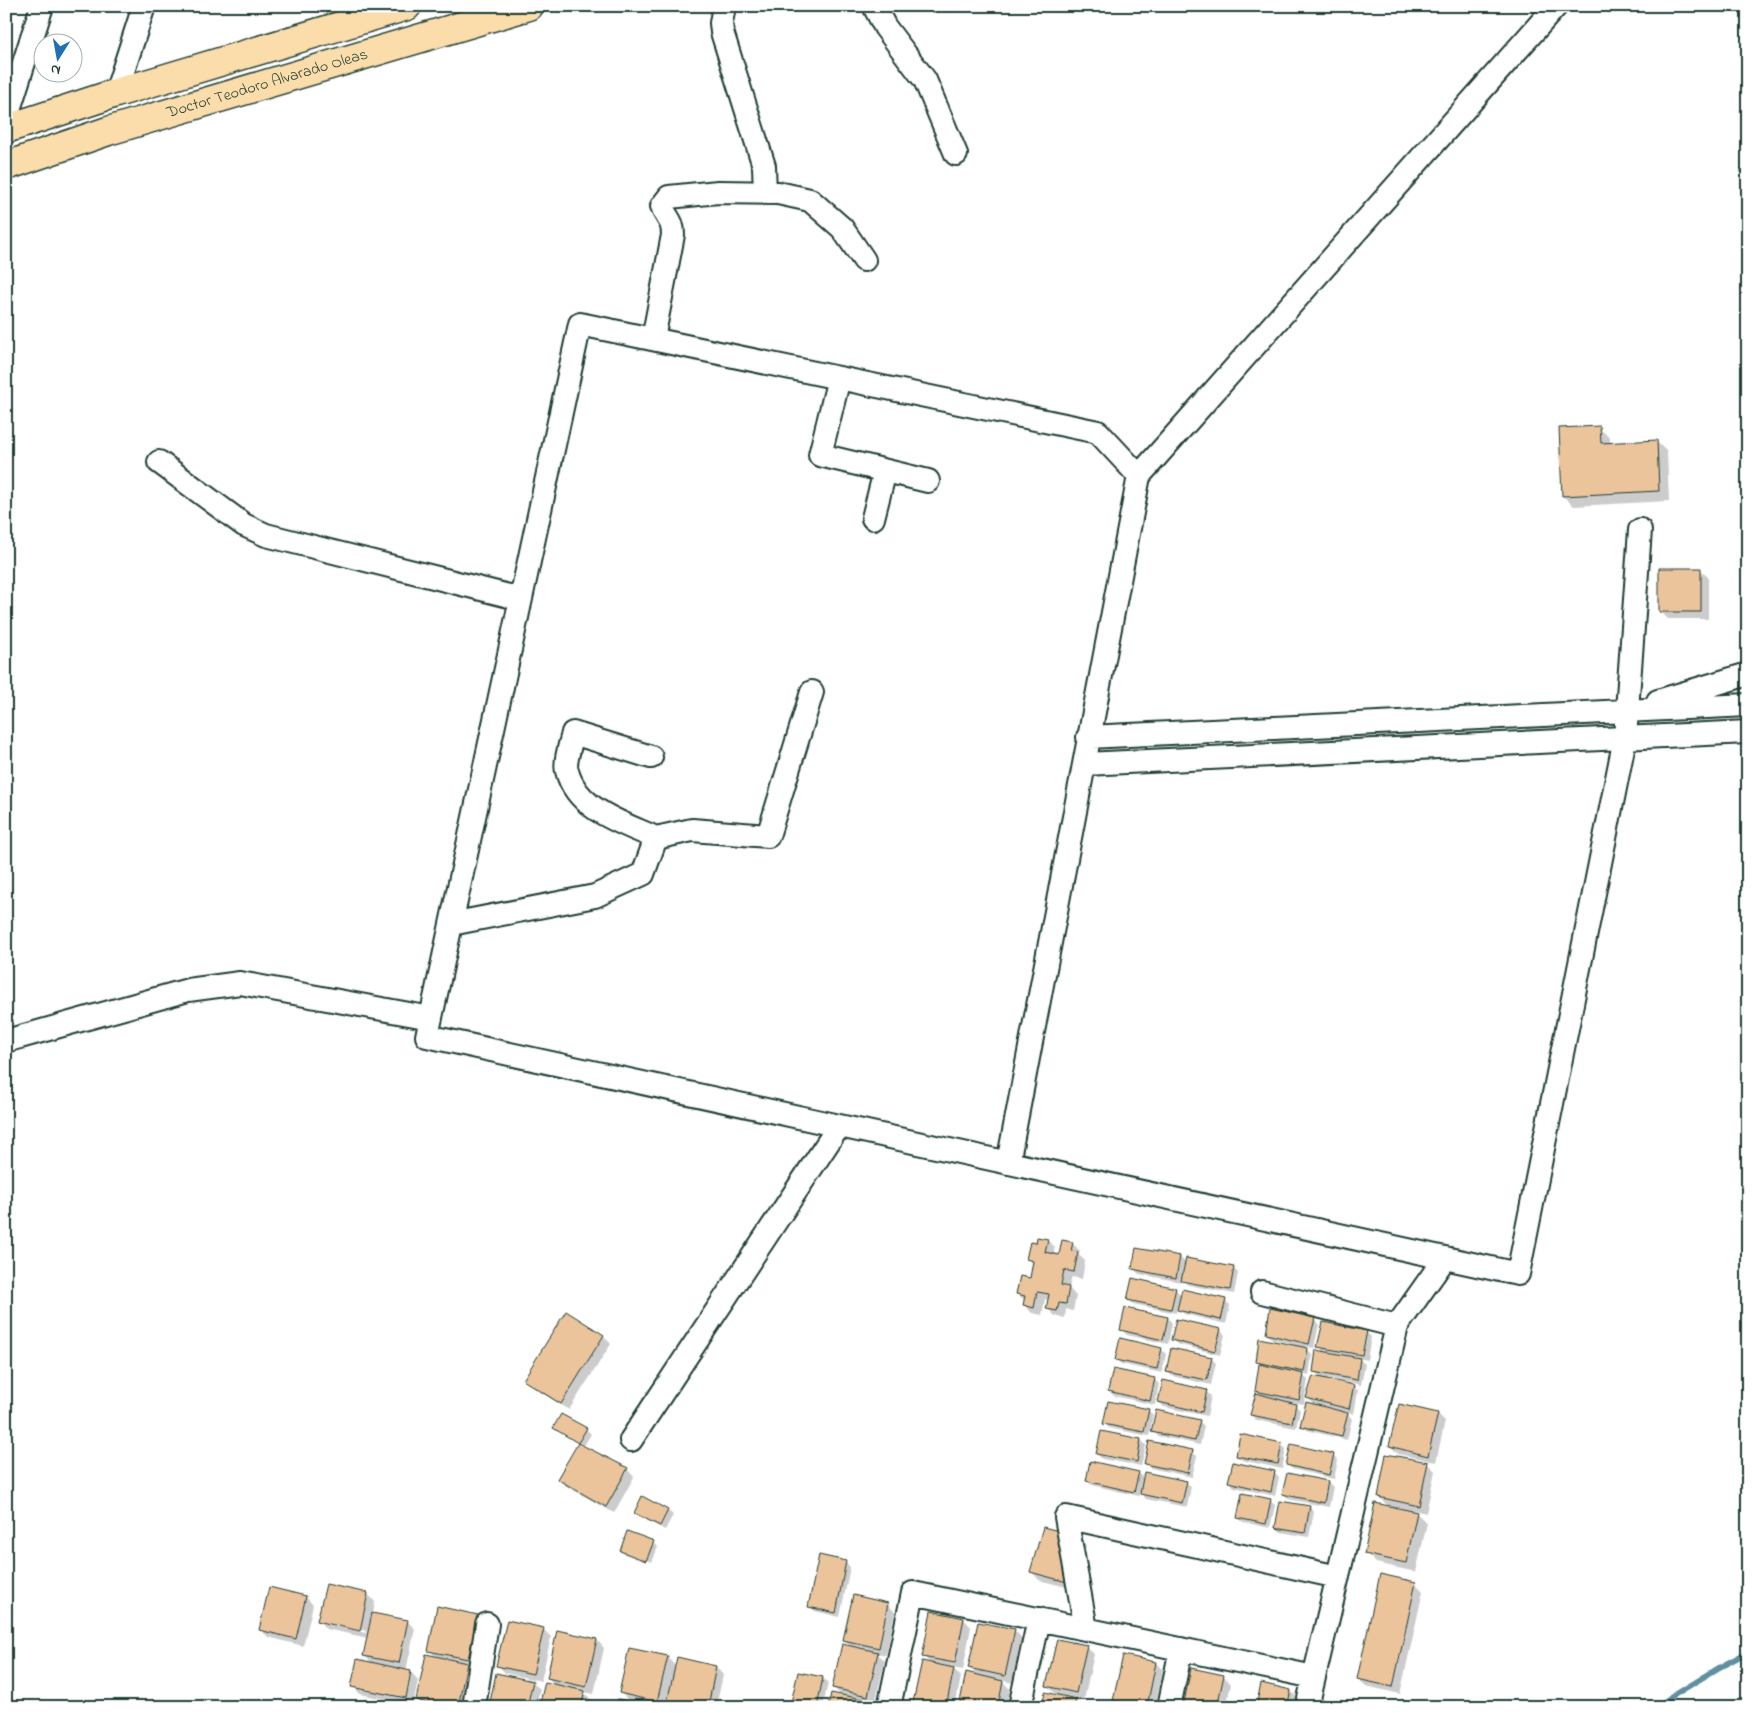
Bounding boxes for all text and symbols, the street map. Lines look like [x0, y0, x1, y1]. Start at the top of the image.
north arrow [32, 32, 82, 82]
street label: Doctor Teodoro Alvarado Oleas [163, 42, 371, 125]
text: N [49, 58, 62, 80]

